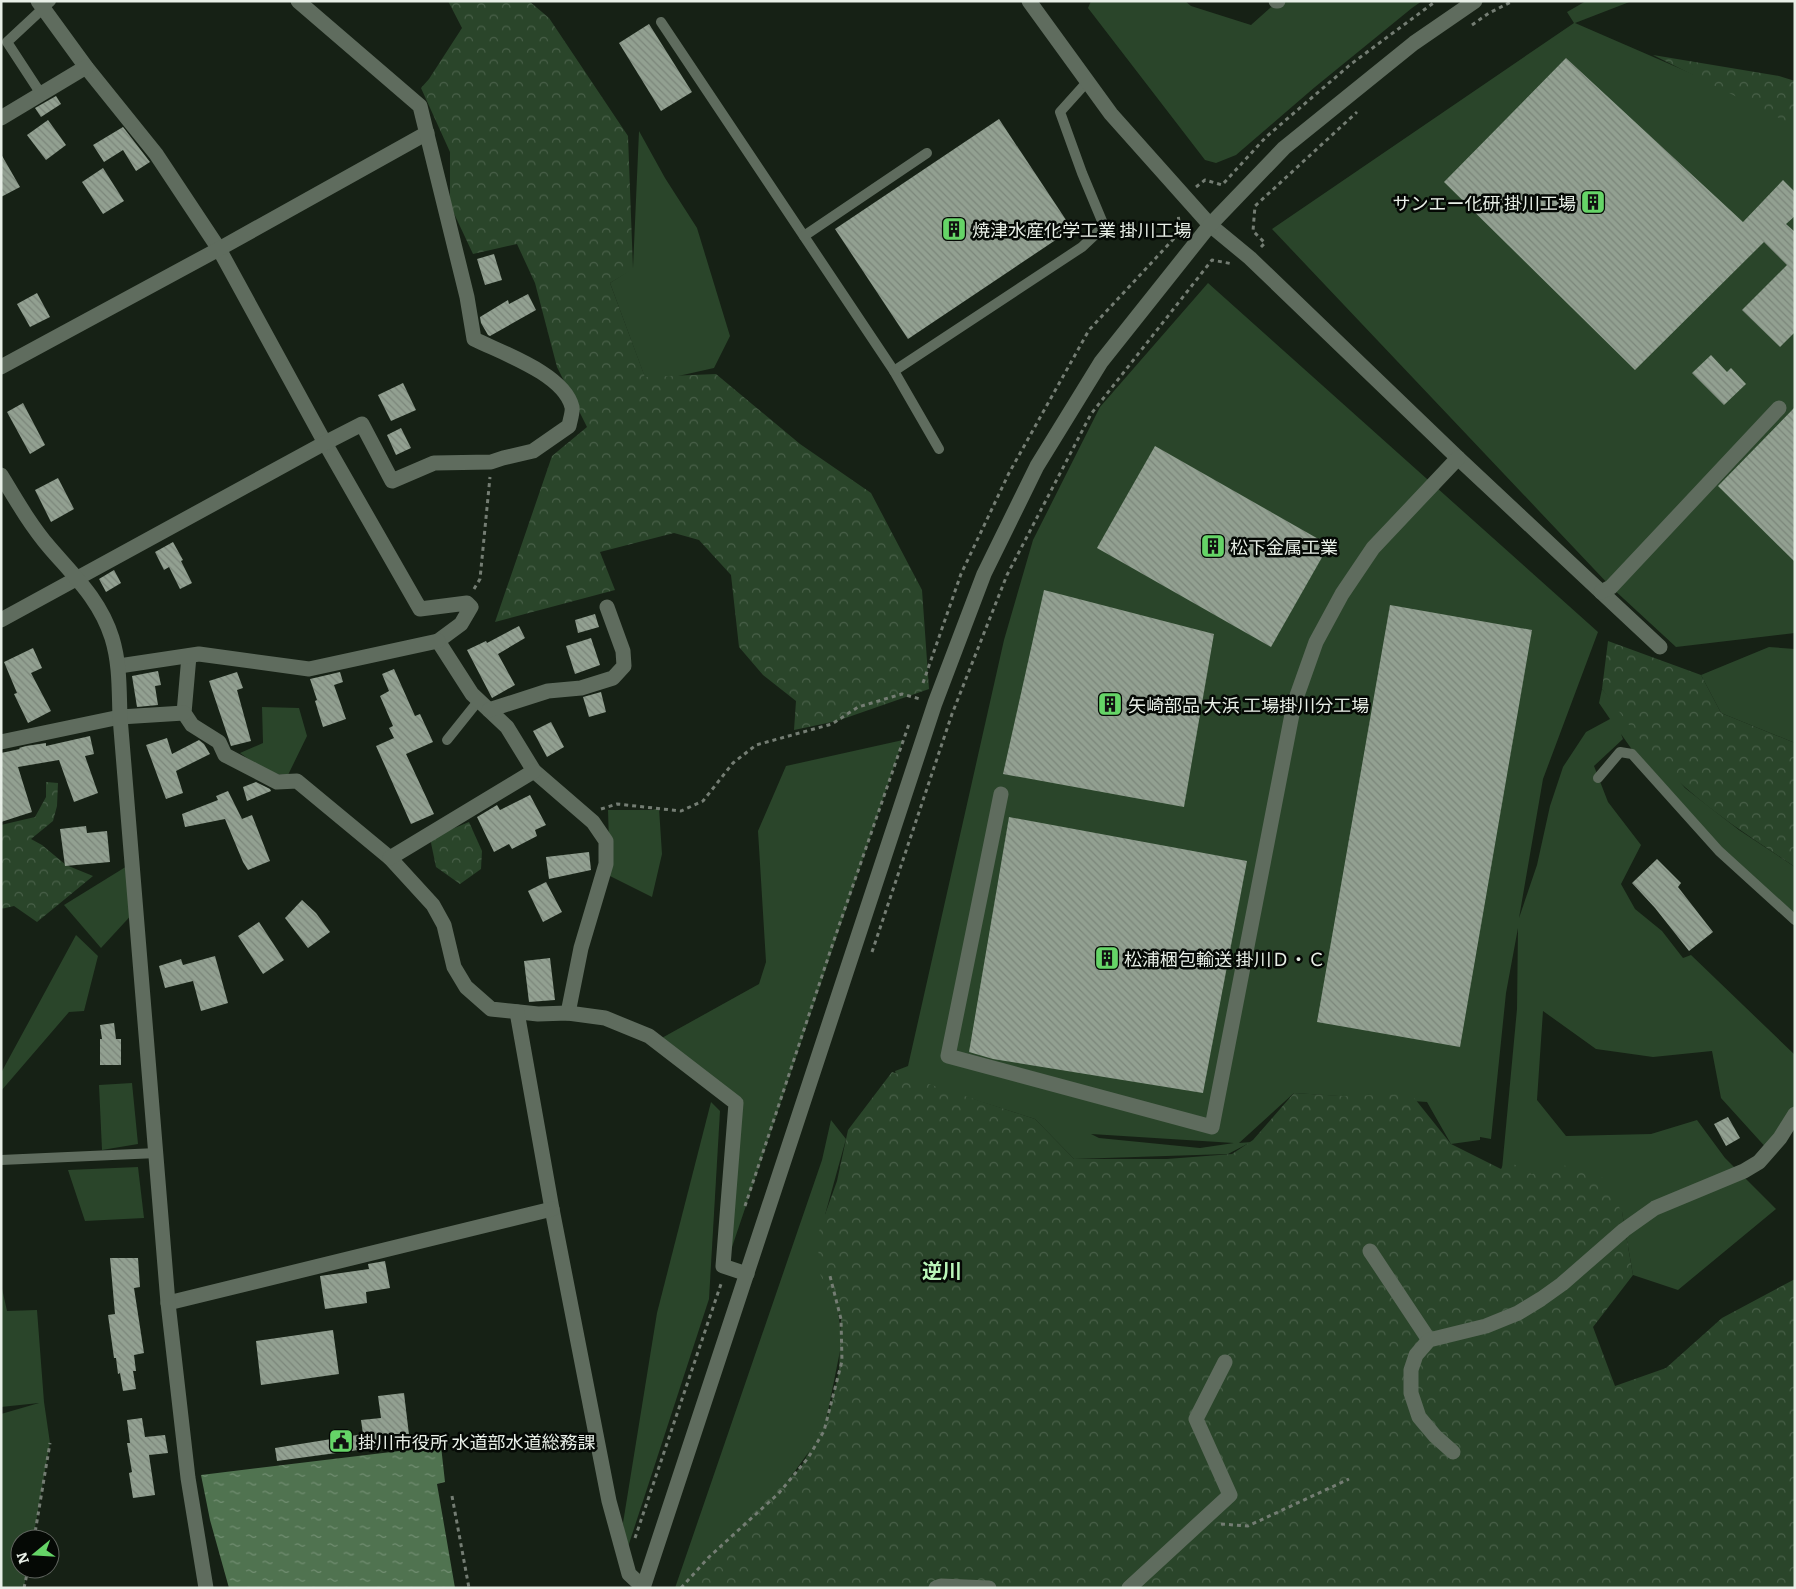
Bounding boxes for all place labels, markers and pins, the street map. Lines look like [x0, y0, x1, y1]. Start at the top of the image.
place label: サンエー化研 掛川工場 [1392, 189, 1576, 216]
building icon: サンエー化研 掛川工場 [1580, 189, 1606, 215]
building icon: 焼津水産化学工業 掛川工場 [941, 216, 967, 242]
place label: 焼津水産化学工業 掛川工場 [972, 216, 1192, 243]
building icon: 松下金属工業 [1200, 533, 1226, 559]
place label: 松下金属工業 [1230, 533, 1338, 560]
building icon: 矢崎部品 大浜 工場掛川分工場 [1097, 691, 1123, 717]
place label: 矢崎部品 大浜 工場掛川分工場 [1128, 691, 1369, 718]
building icon: 松浦梱包輸送 掛川Ｄ・Ｃ [1094, 945, 1120, 971]
place label: 松浦梱包輸送 掛川Ｄ・Ｃ [1124, 945, 1326, 972]
public building icon: 掛川市役所 水道部水道総務課 [328, 1428, 354, 1454]
place label: 掛川市役所 水道部水道総務課 [358, 1428, 596, 1455]

